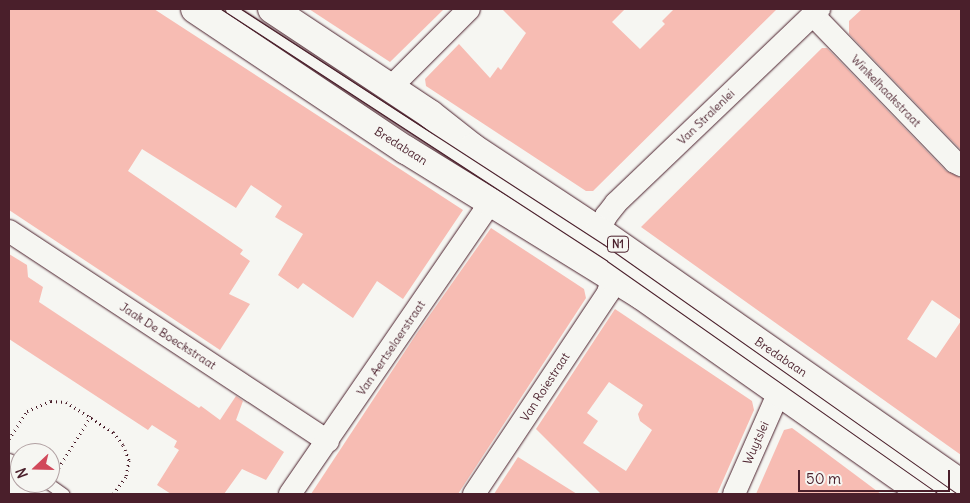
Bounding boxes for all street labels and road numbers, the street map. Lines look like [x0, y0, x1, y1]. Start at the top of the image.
street label: Winkelhaakstraat [848, 52, 924, 130]
street label: Van Stralenlei [674, 86, 738, 148]
street label: Bredabaan [372, 124, 430, 168]
road number: N1 [607, 235, 629, 252]
street label: Van Aertselaerstraat [354, 298, 428, 398]
street label: Jaak De Boeckstraat [117, 300, 219, 372]
street label: Bredabaan [752, 334, 810, 380]
street label: Van Roiestraat [517, 350, 573, 424]
street label: Wuytslei [740, 419, 772, 467]

